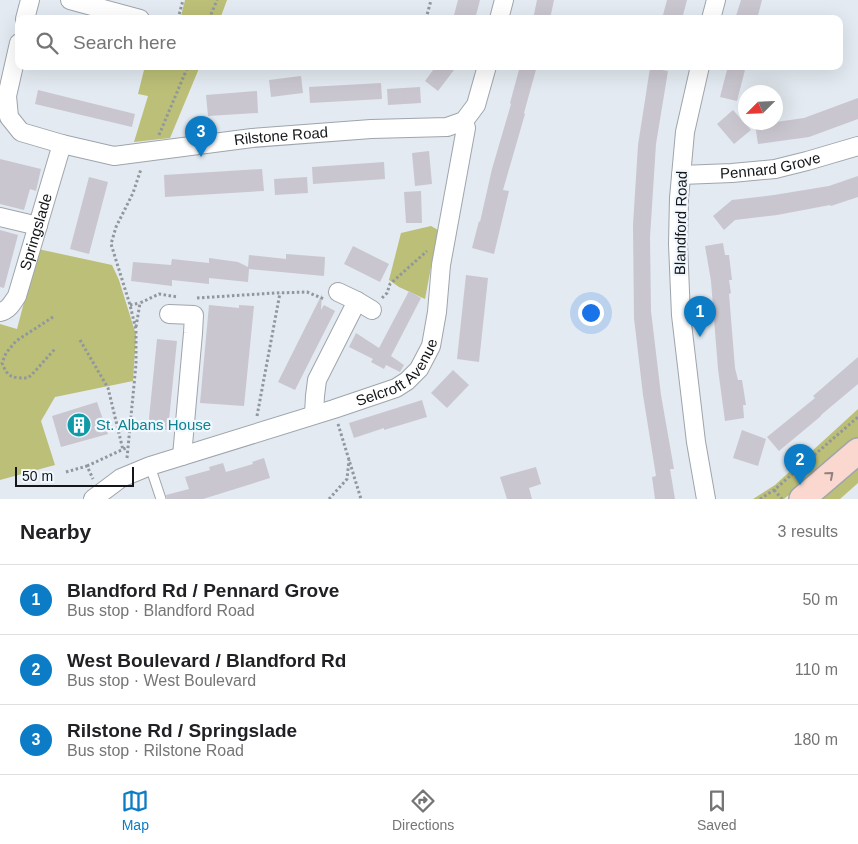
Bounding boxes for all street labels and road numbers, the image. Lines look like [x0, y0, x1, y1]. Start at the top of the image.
street label: Rilstone Road [233, 123, 329, 148]
street label: Pennard Grove [720, 149, 822, 181]
street label: Blandford Road [671, 171, 690, 275]
street label: Springslade [16, 191, 55, 272]
street label: Selcroft Avenue [353, 338, 440, 409]

